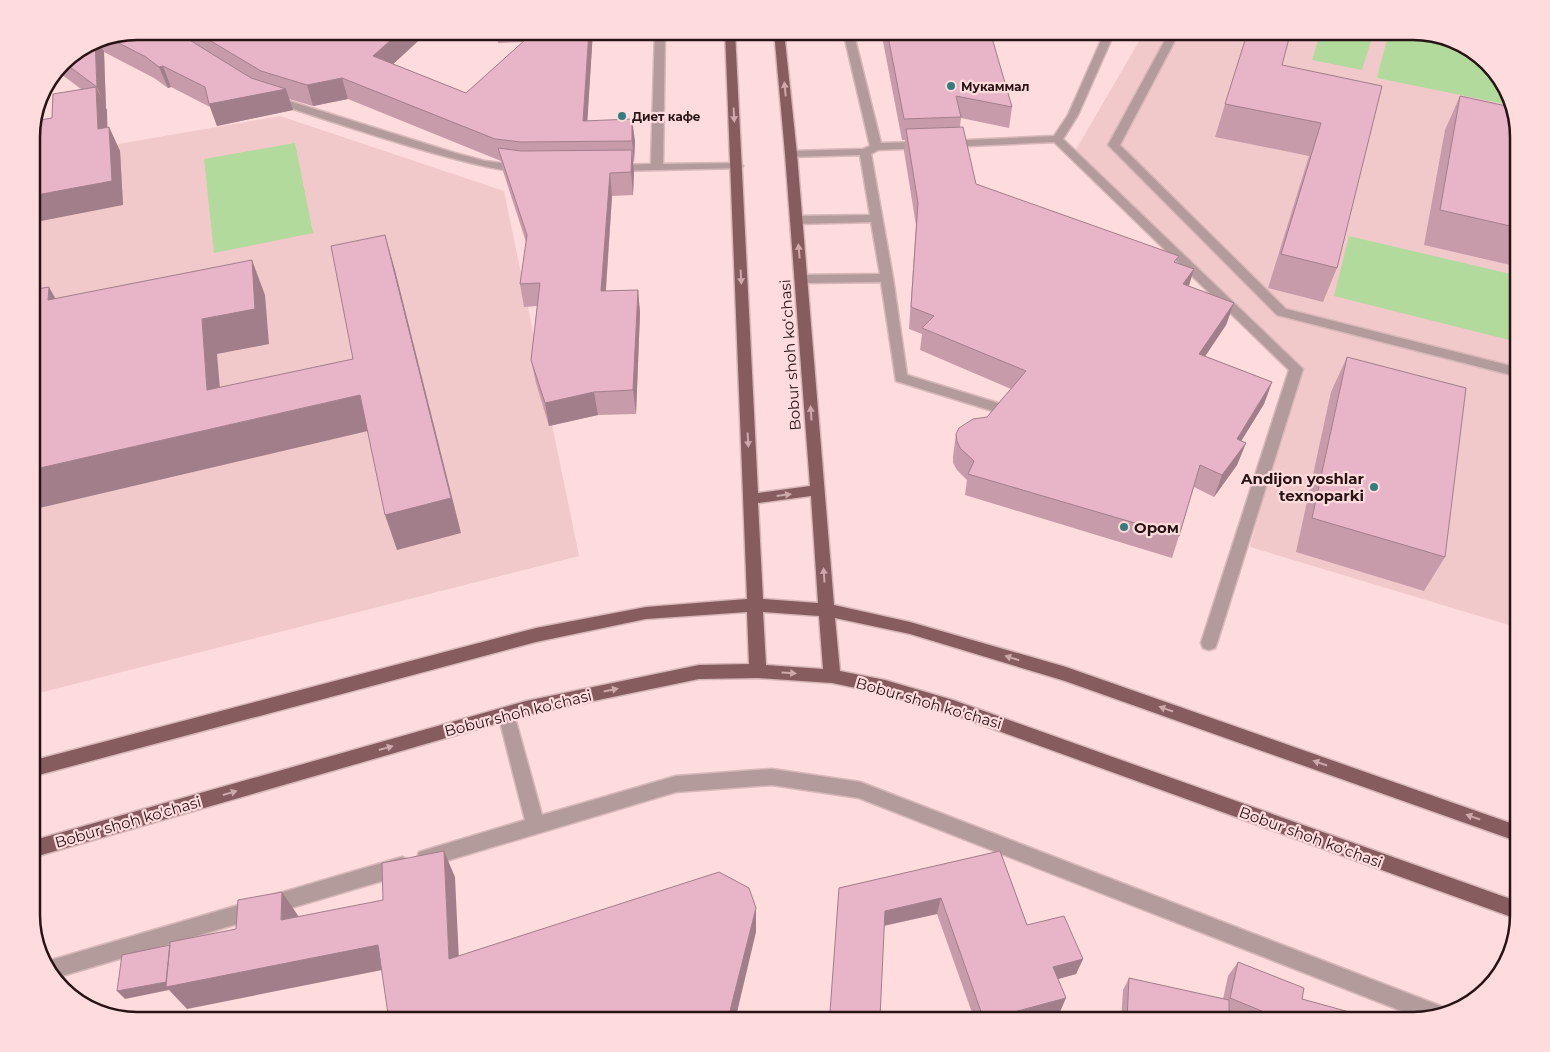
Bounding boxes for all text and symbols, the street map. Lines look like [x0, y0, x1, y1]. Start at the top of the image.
place label: Мукаммал [961, 79, 1030, 94]
marker: Мукаммал [945, 80, 957, 92]
one-way arrow [781, 81, 789, 97]
one-way arrow [730, 107, 738, 123]
place label: Диет кафе [632, 109, 701, 124]
marker: Диет кафе [616, 110, 628, 122]
one-way arrow [794, 243, 802, 259]
one-way arrow [738, 269, 746, 285]
street label: Bobur shoh koʻchasi [775, 279, 805, 431]
one-way arrow [807, 405, 815, 421]
one-way arrow [745, 432, 753, 448]
place label: Andijon yoshlar texnoparki [1240, 469, 1365, 505]
marker: Andijon yoshlar texnoparki [1368, 481, 1380, 493]
one-way arrow [777, 490, 793, 498]
place label: Ором [1134, 518, 1179, 537]
marker: Ором [1118, 521, 1130, 533]
one-way arrow [819, 567, 827, 583]
one-way arrow [1005, 653, 1020, 661]
one-way arrow [781, 669, 797, 677]
street label: Bobur shoh ko'chasi [854, 673, 1004, 733]
street label: Bobur shoh ko'chasi [442, 685, 594, 741]
one-way arrow [603, 686, 618, 694]
one-way arrow [1159, 705, 1174, 712]
one-way arrow [378, 744, 393, 752]
one-way arrow [1312, 759, 1327, 766]
one-way arrow [222, 789, 237, 797]
street label: Bobur shoh ko'chasi [53, 792, 203, 852]
street label: Bobur shoh ko'chasi [1237, 802, 1385, 872]
one-way arrow [1465, 813, 1480, 821]

